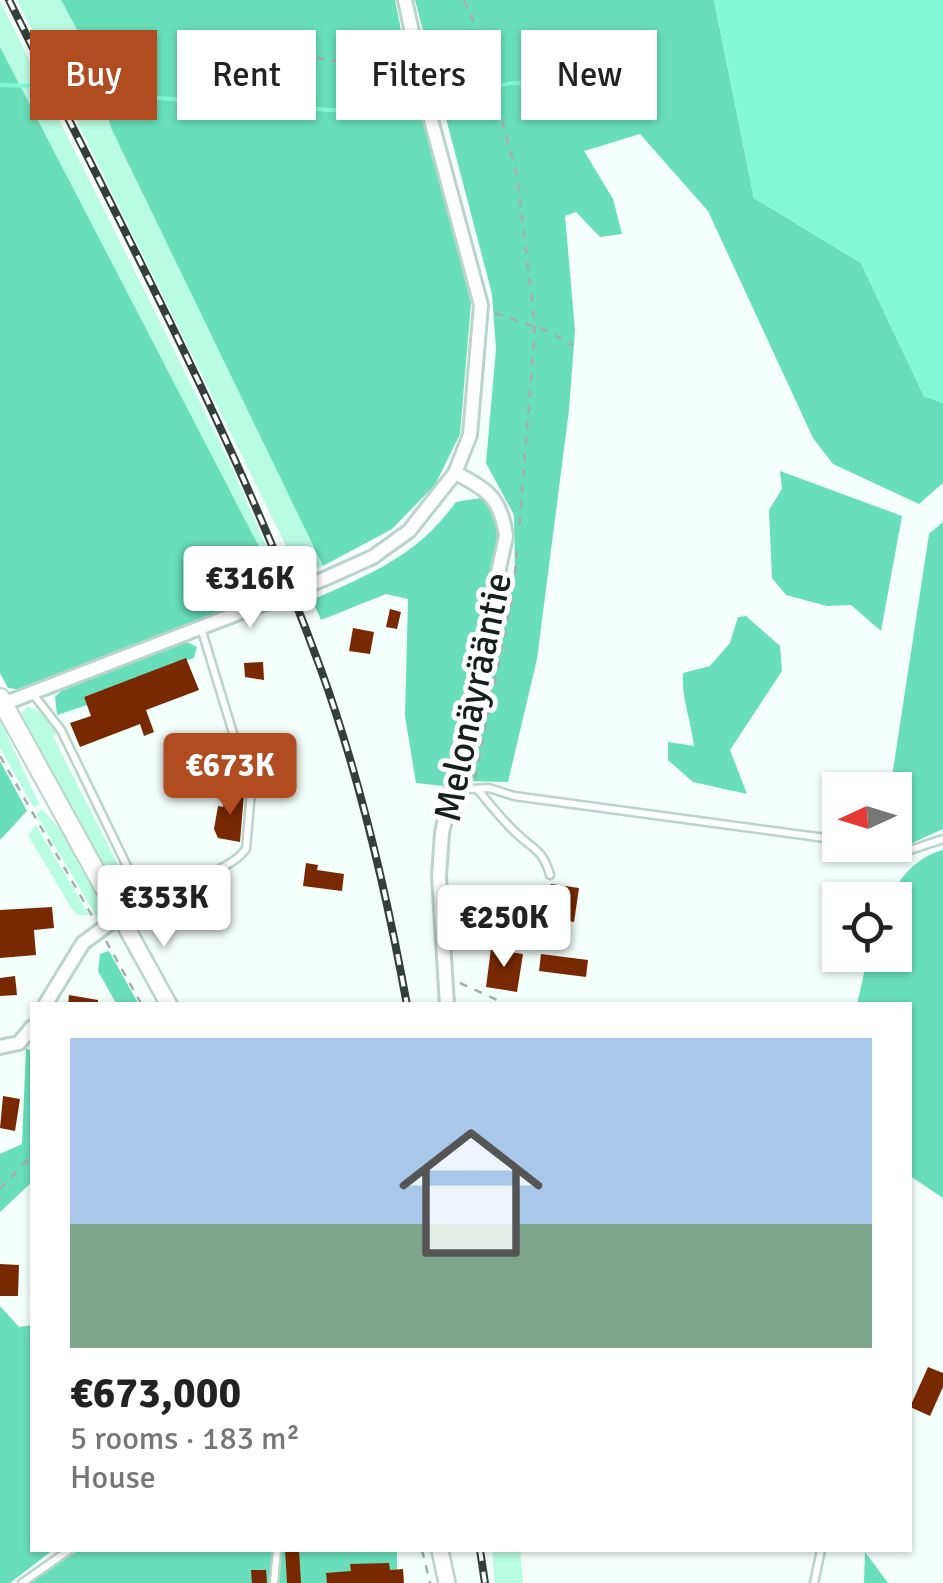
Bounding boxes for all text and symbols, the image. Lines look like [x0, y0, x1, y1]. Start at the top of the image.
chip: Buy [30, 30, 157, 120]
chip: Rent [177, 30, 316, 120]
chip: Filters [336, 30, 501, 120]
chip: New [521, 30, 657, 120]
pin: €316K [180, 546, 320, 631]
text: €316K [206, 559, 294, 598]
street label: Melonäyrääntie [424, 568, 522, 826]
pin: €673K [160, 733, 300, 818]
text: €673K [186, 746, 274, 785]
north arrow [822, 772, 912, 862]
map controls [822, 772, 912, 972]
pin: €353K [94, 865, 234, 950]
text: €353K [120, 878, 208, 917]
button: locate [822, 882, 912, 972]
pin: €250K [434, 885, 574, 970]
text: €250K [460, 898, 548, 937]
icon: home [381, 1103, 561, 1283]
text: €673,000 [70, 1368, 241, 1419]
text: 5 rooms · 183 m² [70, 1419, 300, 1458]
text: House [70, 1458, 156, 1497]

